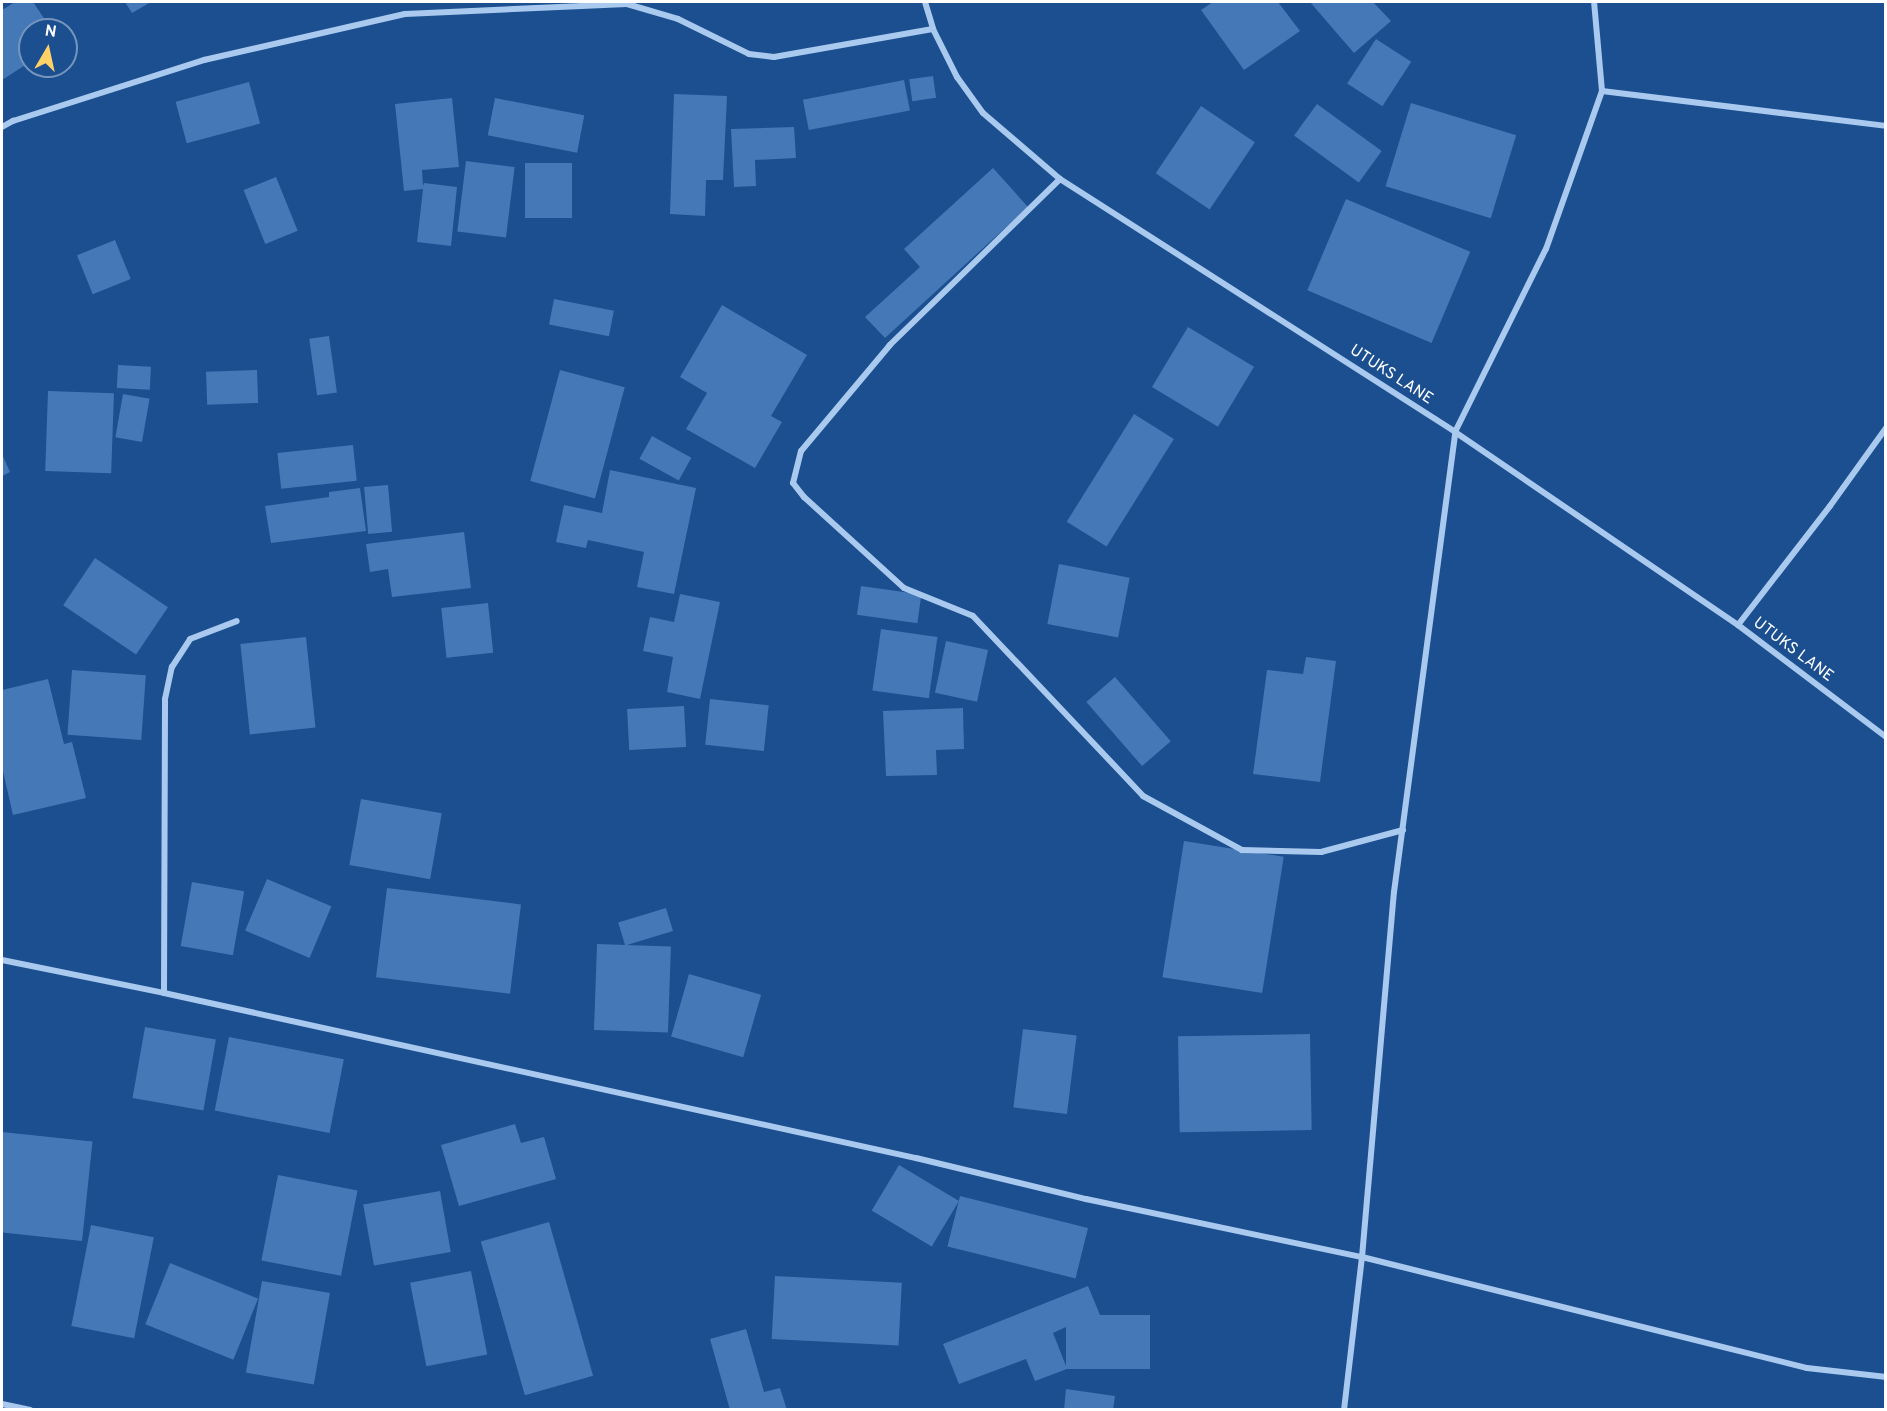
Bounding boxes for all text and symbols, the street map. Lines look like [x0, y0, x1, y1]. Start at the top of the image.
north arrow [18, 18, 78, 78]
text: N [43, 21, 58, 43]
street label: UTUKS LANE [1346, 341, 1436, 409]
street label: UTUKS LANE [1749, 614, 1837, 686]

